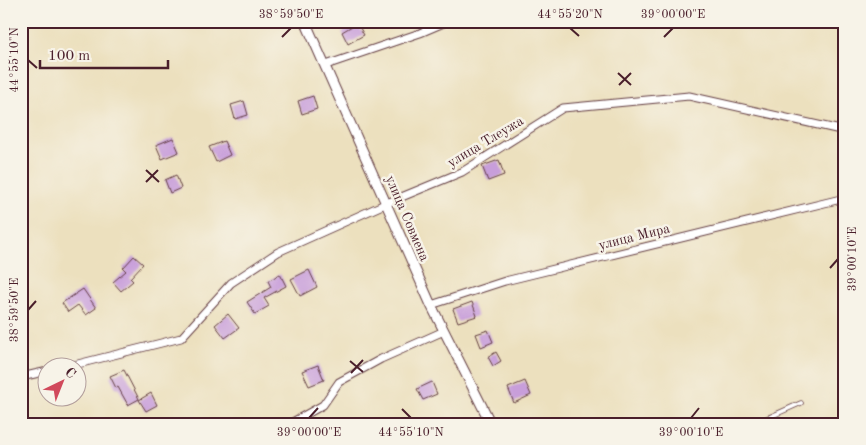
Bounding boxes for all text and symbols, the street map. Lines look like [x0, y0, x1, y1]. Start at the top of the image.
text: 38°59'50"E [259, 8, 323, 21]
text: 44°55'20"N [537, 8, 603, 21]
text: 39°00'00"E [641, 9, 705, 21]
text: 44°55'10"N [8, 27, 21, 93]
scale bar [40, 38, 168, 70]
text: 100 m [48, 49, 90, 64]
street label: улица Тлеужа [445, 114, 526, 170]
street label: улица Совмена [383, 173, 432, 263]
street label: улица Мира [597, 221, 672, 253]
text: 39°00'10"E [847, 227, 859, 291]
text: 38°59'50"E [8, 278, 21, 342]
north arrow [38, 358, 88, 408]
text: С [62, 365, 78, 381]
text: 44°55'10"N [378, 426, 444, 439]
text: 39°00'00"E [277, 427, 341, 439]
text: 39°00'10"E [659, 427, 723, 439]

